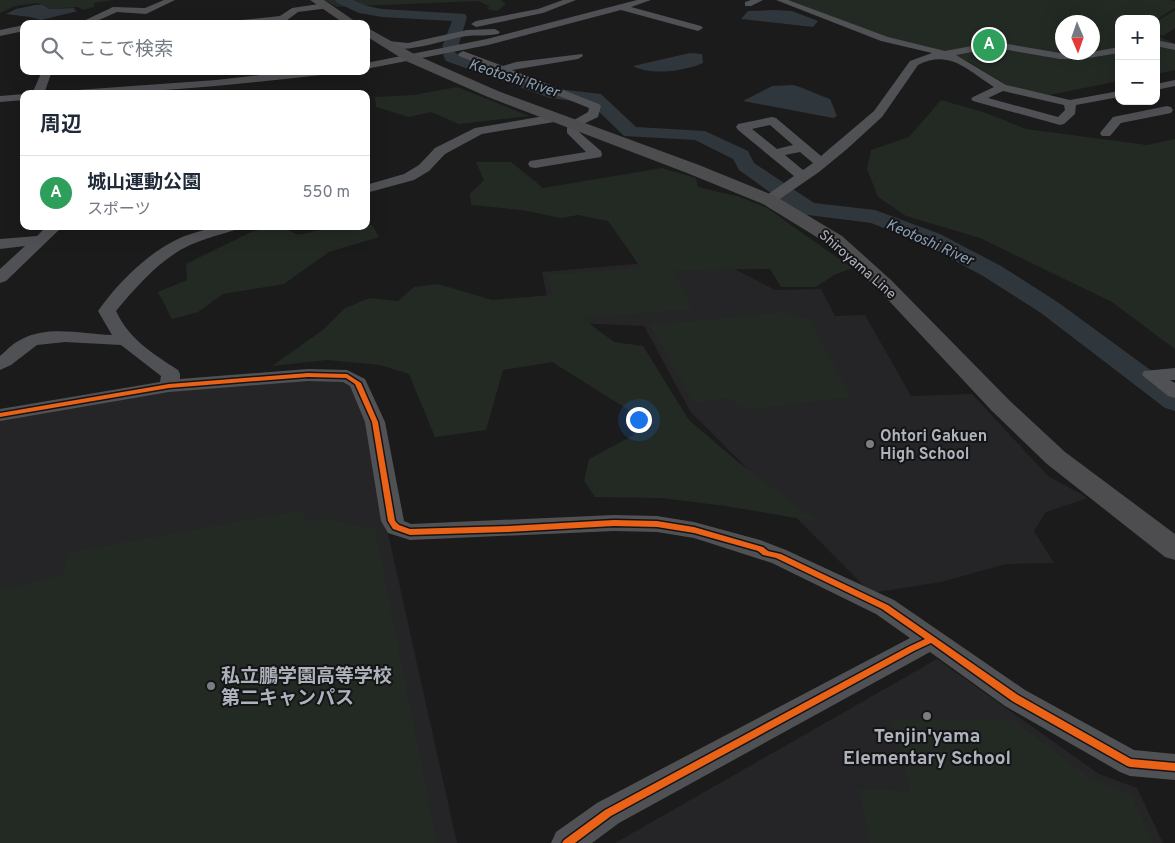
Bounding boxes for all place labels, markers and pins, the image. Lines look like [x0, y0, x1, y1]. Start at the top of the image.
pin: A [973, 26, 1005, 64]
place label: Ohtori Gakuen High School [880, 427, 987, 465]
marker: Ohtori Gakuen High School [864, 438, 876, 450]
place label: 私立鵬学園高等学校 第二キャンパス [221, 665, 392, 711]
marker: 私立鵬学園高等学校 第二キャンパス [205, 680, 217, 692]
marker: Tenjin'yama Elementary School [921, 710, 933, 722]
place label: Tenjin'yama Elementary School [843, 725, 1011, 771]

